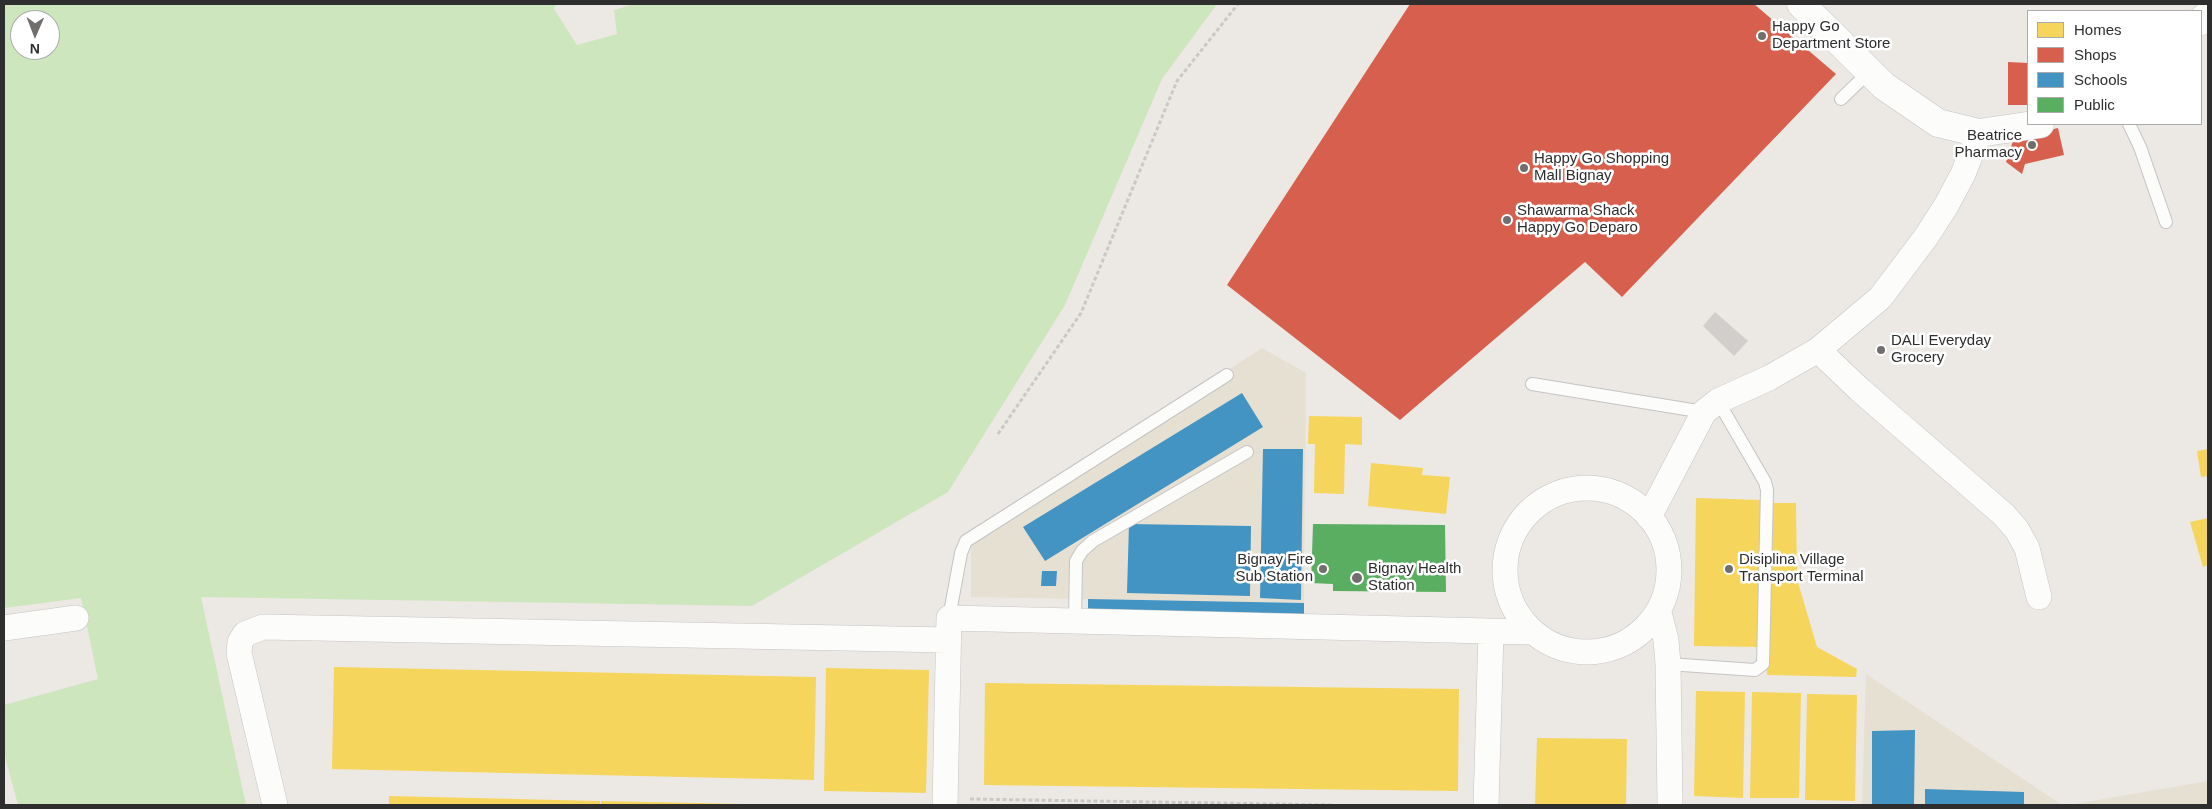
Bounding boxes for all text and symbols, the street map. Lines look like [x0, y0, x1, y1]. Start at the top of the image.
north arrow [10, 10, 60, 60]
legend [2027, 10, 2202, 125]
place label: Happy Go Department Store [1772, 18, 1890, 53]
text: Homes [2074, 21, 2122, 38]
marker: Happy Go Department Store [1756, 30, 1768, 42]
text: N [30, 41, 40, 57]
text: Shops [2074, 46, 2117, 63]
text: Schools [2074, 71, 2127, 88]
text: Public [2074, 96, 2115, 113]
place label: Beatrice Pharmacy [1954, 127, 2022, 162]
marker: Beatrice Pharmacy [2026, 139, 2038, 151]
place label: Happy Go Shopping Mall Bignay [1534, 150, 1669, 185]
marker: Happy Go Shopping Mall Bignay [1518, 162, 1530, 174]
place label: Shawarma Shack Happy Go Deparo [1517, 202, 1638, 237]
marker: Shawarma Shack Happy Go Deparo [1501, 214, 1513, 226]
place label: DALI Everyday Grocery [1891, 332, 1991, 367]
marker: DALI Everyday Grocery [1875, 344, 1887, 356]
place label: Bignay Fire Sub Station [1235, 551, 1313, 586]
place label: Disiplina Village Transport Terminal [1739, 551, 1863, 586]
place label: Bignay Health Station [1368, 560, 1461, 595]
marker: Bignay Fire Sub Station [1317, 563, 1329, 575]
marker: Disiplina Village Transport Terminal [1723, 563, 1735, 575]
marker: Bignay Health Station [1350, 571, 1364, 585]

